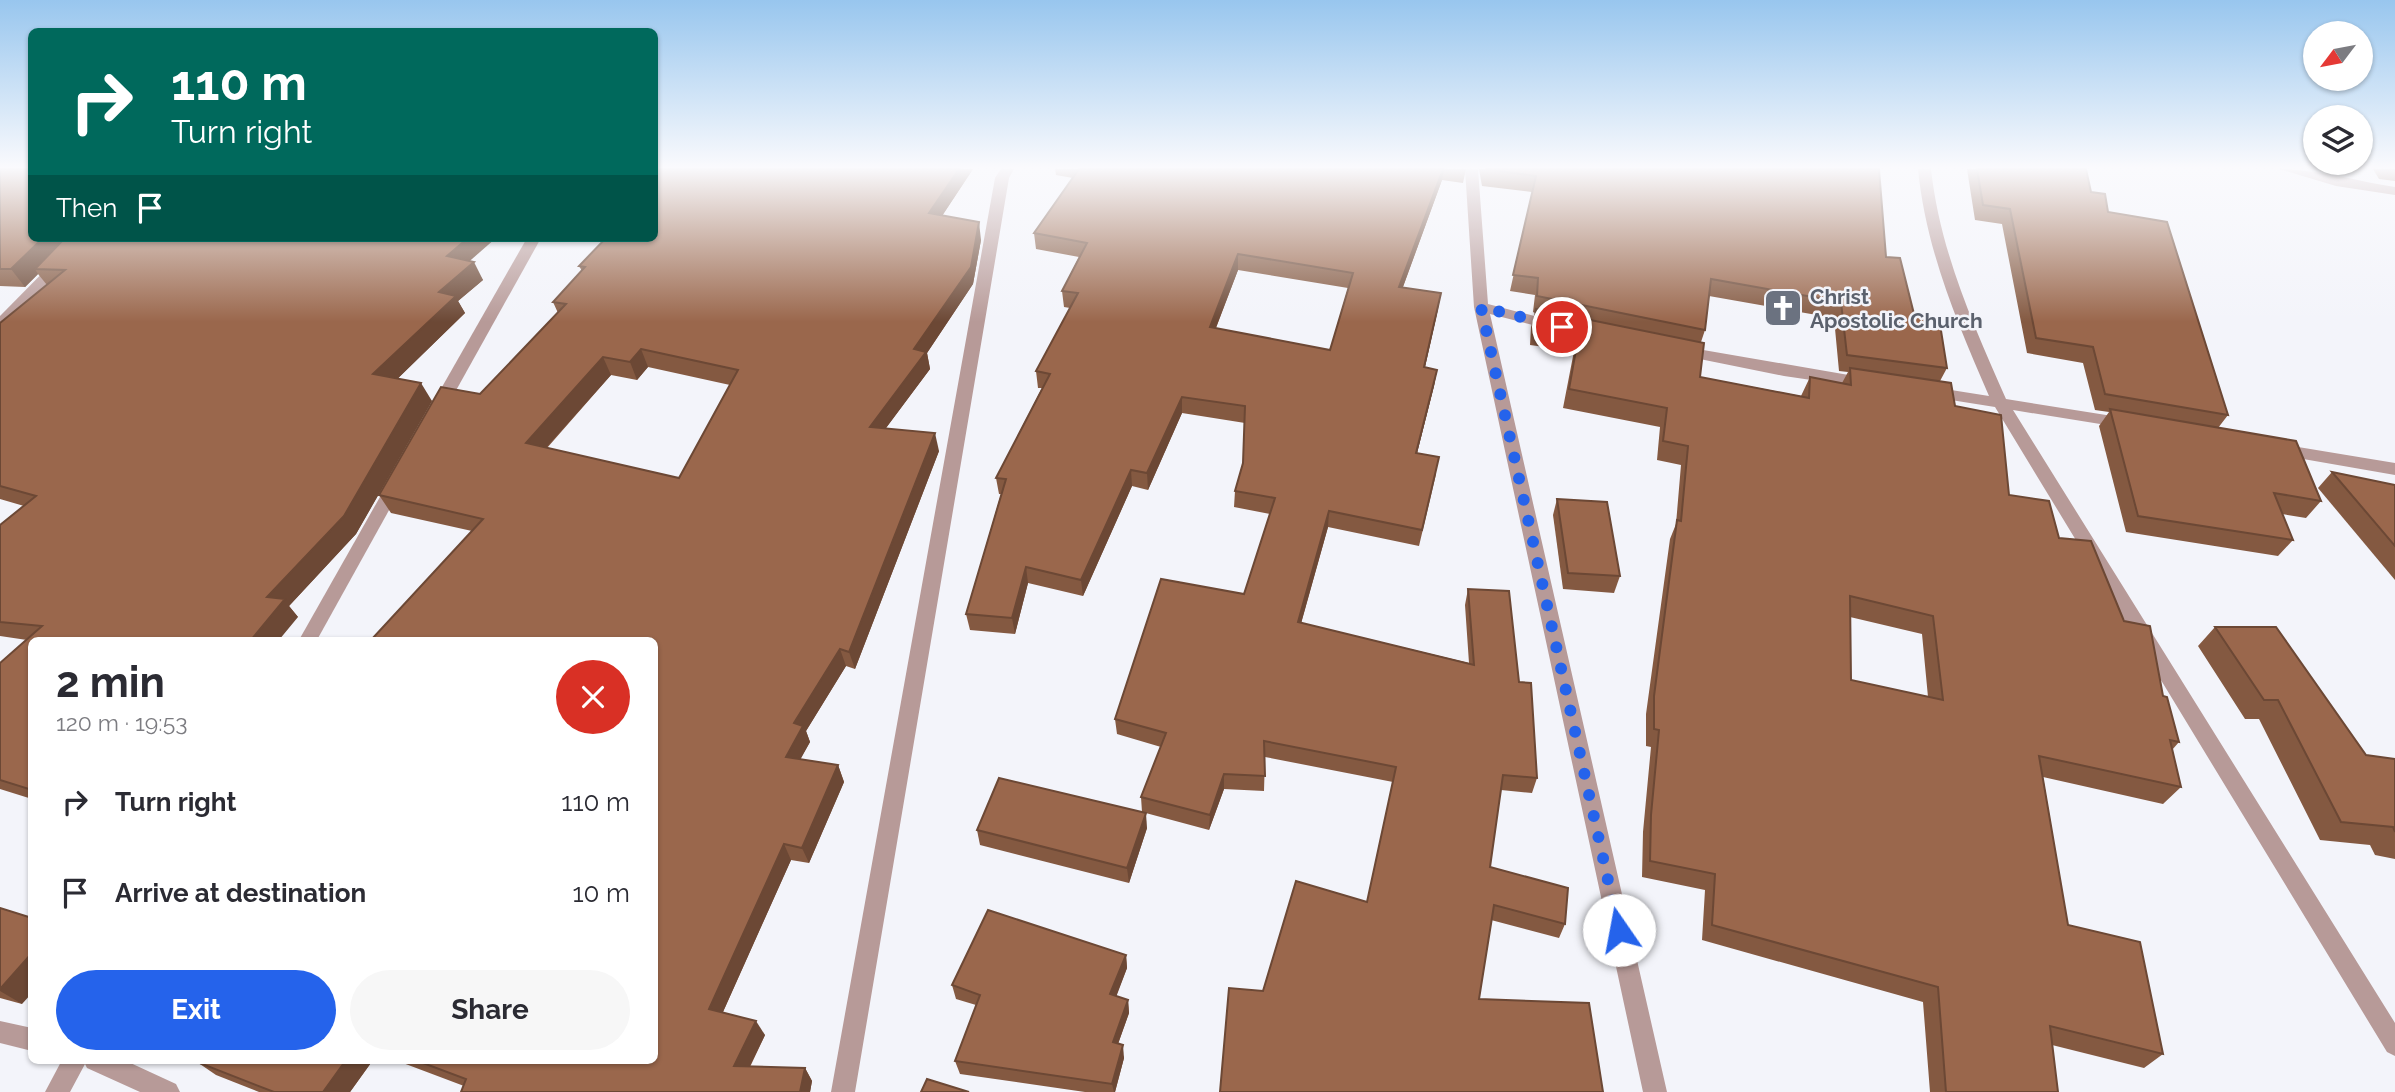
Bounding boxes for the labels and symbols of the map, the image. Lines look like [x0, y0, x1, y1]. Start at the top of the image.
north arrow [2303, 21, 2373, 91]
place label: Christ Apostolic Church [1810, 284, 1983, 333]
church icon: Christ Apostolic Church [1762, 287, 1804, 329]
pin [1532, 297, 1592, 357]
position arrow [1582, 893, 1656, 967]

